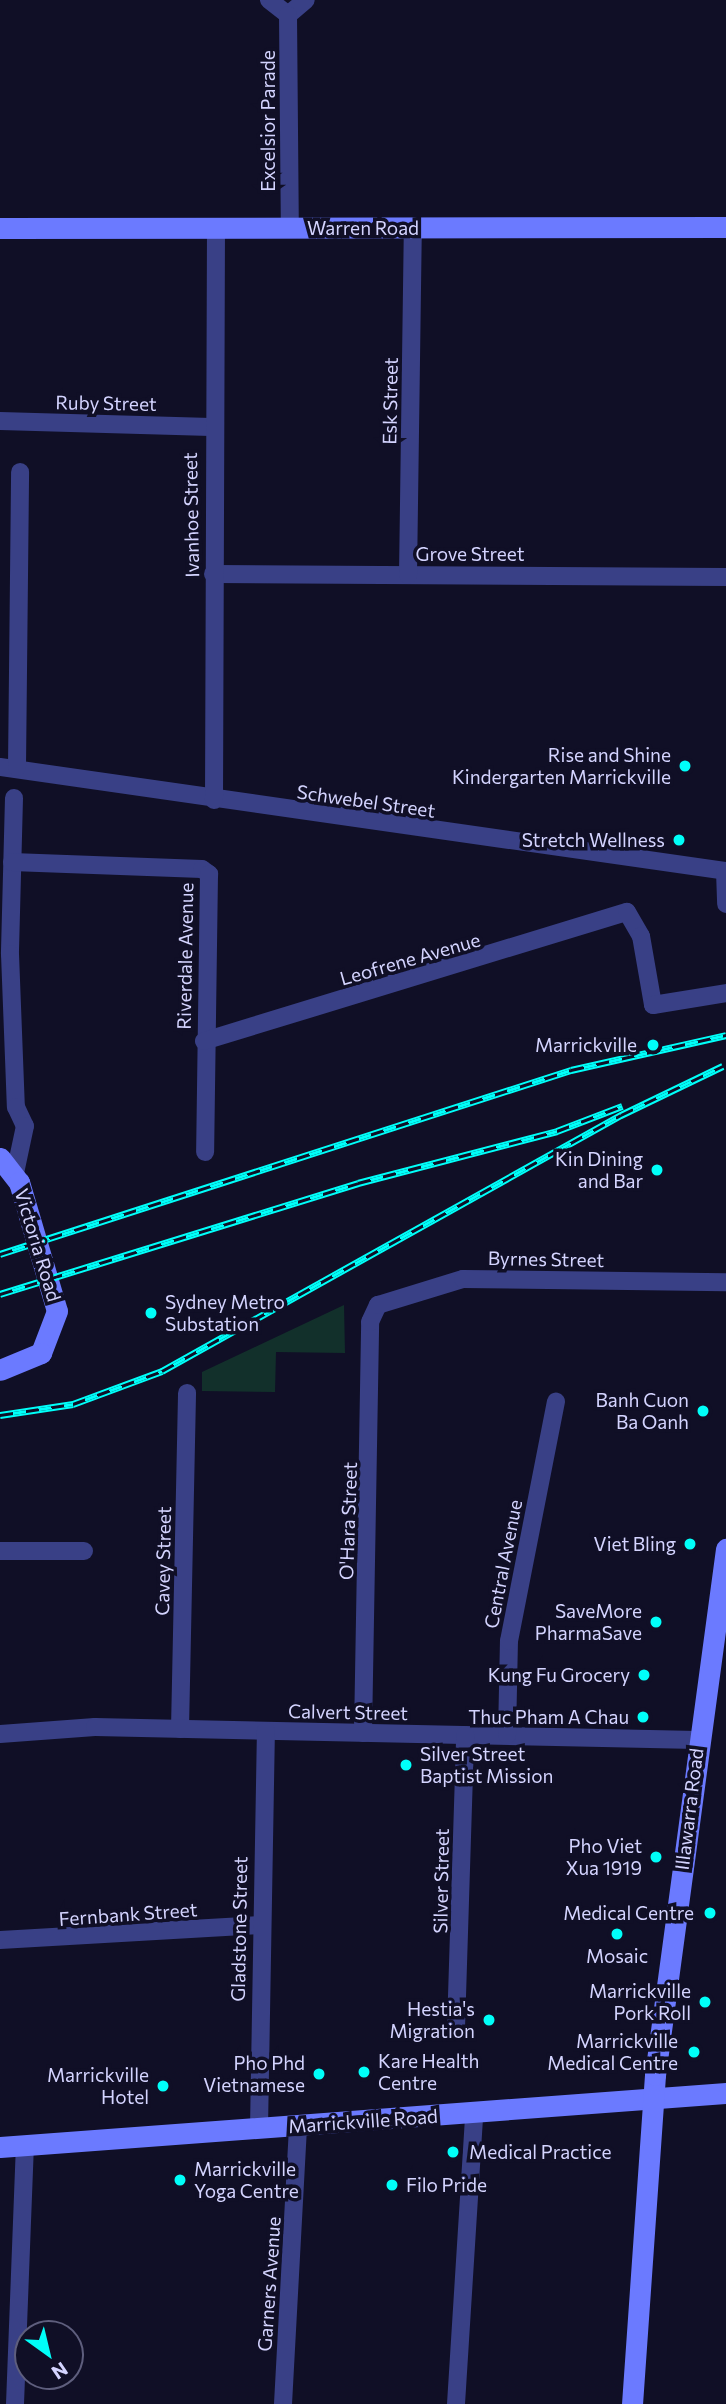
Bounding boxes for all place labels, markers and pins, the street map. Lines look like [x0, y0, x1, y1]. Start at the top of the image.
place label: Rise and Shine Kindergarten Marrickville [452, 744, 671, 788]
marker: Rise and Shine Kindergarten Marrickville [677, 758, 693, 774]
place label: Stretch Wellness [522, 829, 665, 851]
marker: Stretch Wellness [671, 832, 687, 848]
place label: Marrickville [535, 1034, 637, 1056]
marker: Marrickville [643, 1035, 663, 1055]
place label: Kin Dining and Bar [555, 1148, 643, 1192]
marker: Kin Dining and Bar [649, 1162, 665, 1178]
place label: Sydney Metro Substation [165, 1291, 285, 1335]
marker: Sydney Metro Substation [143, 1305, 159, 1321]
place label: Banh Cuon Ba Oanh [596, 1389, 689, 1433]
marker: Banh Cuon Ba Oanh [695, 1403, 711, 1419]
place label: Viet Bling [594, 1533, 676, 1555]
marker: Viet Bling [682, 1536, 698, 1552]
place label: SaveMore PharmaSave [535, 1600, 642, 1644]
marker: SaveMore PharmaSave [648, 1614, 664, 1630]
place label: Kung Fu Grocery [488, 1664, 630, 1686]
marker: Kung Fu Grocery [636, 1667, 652, 1683]
place label: Thuc Pham A Chau [468, 1706, 629, 1728]
marker: Thuc Pham A Chau [635, 1709, 651, 1725]
place label: Silver Street Baptist Mission [420, 1743, 553, 1787]
marker: Silver Street Baptist Mission [398, 1757, 414, 1773]
place label: Pho Viet Xua 1919 [566, 1835, 642, 1879]
marker: Pho Viet Xua 1919 [648, 1849, 664, 1865]
place label: Medical Centre [563, 1902, 694, 1924]
marker: Medical Centre [700, 1903, 720, 1923]
marker: Mosaic [609, 1926, 625, 1942]
place label: Mosaic [586, 1945, 648, 1967]
place label: Marrickville Pork Roll [589, 1980, 691, 2024]
marker: Marrickville Pork Roll [697, 1994, 713, 2010]
place label: Hestia's Migration [389, 1998, 475, 2042]
marker: Hestia's Migration [481, 2012, 497, 2028]
place label: Marrickville Medical Centre [547, 2030, 678, 2074]
marker: Marrickville Medical Centre [684, 2042, 704, 2062]
place label: Kare Health Centre [378, 2050, 479, 2094]
place label: Pho Phd Vietnamese [203, 2052, 305, 2096]
place label: Marrickville Hotel [47, 2064, 149, 2108]
marker: Kare Health Centre [356, 2064, 372, 2080]
marker: Pho Phd Vietnamese [311, 2066, 327, 2082]
marker: Marrickville Hotel [155, 2078, 171, 2094]
place label: Medical Practice [469, 2141, 612, 2163]
marker: Medical Practice [443, 2142, 463, 2162]
place label: Marrickville Yoga Centre [194, 2158, 299, 2202]
marker: Marrickville Yoga Centre [172, 2172, 188, 2188]
place label: Filo Pride [406, 2174, 487, 2196]
marker: Filo Pride [384, 2177, 400, 2193]

